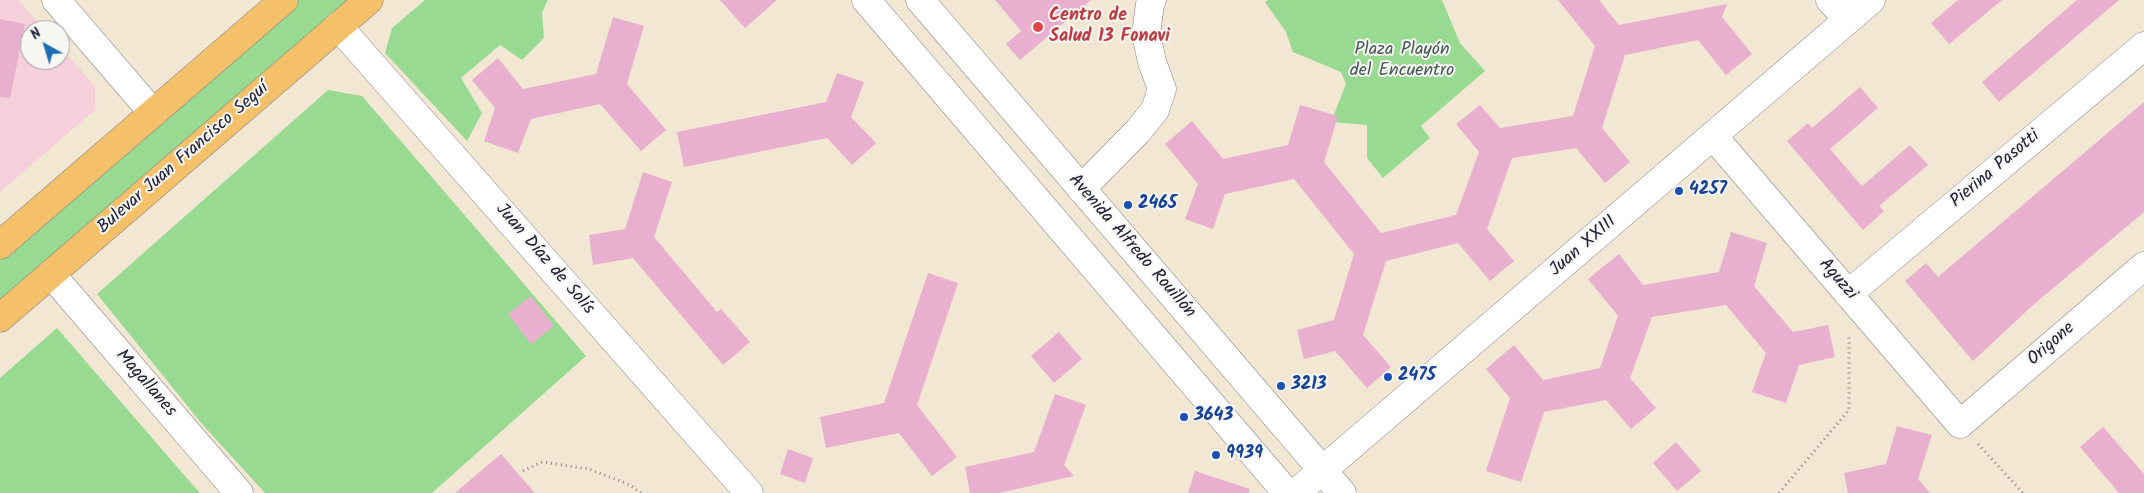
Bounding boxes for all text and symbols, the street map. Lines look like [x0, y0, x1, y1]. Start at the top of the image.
place label: Centro de Salud 13 Fonavi [1049, 6, 1170, 48]
north arrow [20, 20, 70, 70]
marker: Centro de Salud 13 Fonavi [1031, 20, 1045, 34]
text: N [26, 23, 47, 45]
park label: Plaza Playón del Encuentro [1350, 40, 1454, 82]
street label: Bulevar Juan Francisco Seguí [94, 79, 274, 239]
street label: Pierina Pasotti [1947, 126, 2045, 214]
street label: Avenida Alfredo Rouillón [1063, 171, 1199, 323]
place label: 4257 [1689, 180, 1727, 202]
marker: 4257 [1673, 185, 1685, 197]
place label: 2465 [1138, 194, 1177, 216]
marker: 2465 [1122, 199, 1134, 211]
street label: Juan Díaz de Solís [490, 200, 598, 320]
street label: Juan XXIII [1546, 212, 1622, 282]
street label: Aguzzi [1813, 255, 1861, 305]
street label: Origone [2024, 319, 2080, 371]
street label: Magallanes [110, 346, 180, 422]
place label: 2475 [1398, 366, 1436, 388]
marker: 2475 [1382, 371, 1394, 383]
place label: 3213 [1291, 375, 1327, 397]
marker: 3213 [1275, 380, 1287, 392]
place label: 3643 [1194, 406, 1233, 428]
marker: 3643 [1178, 411, 1190, 423]
place label: 9939 [1226, 444, 1263, 466]
marker: 9939 [1210, 449, 1222, 461]

